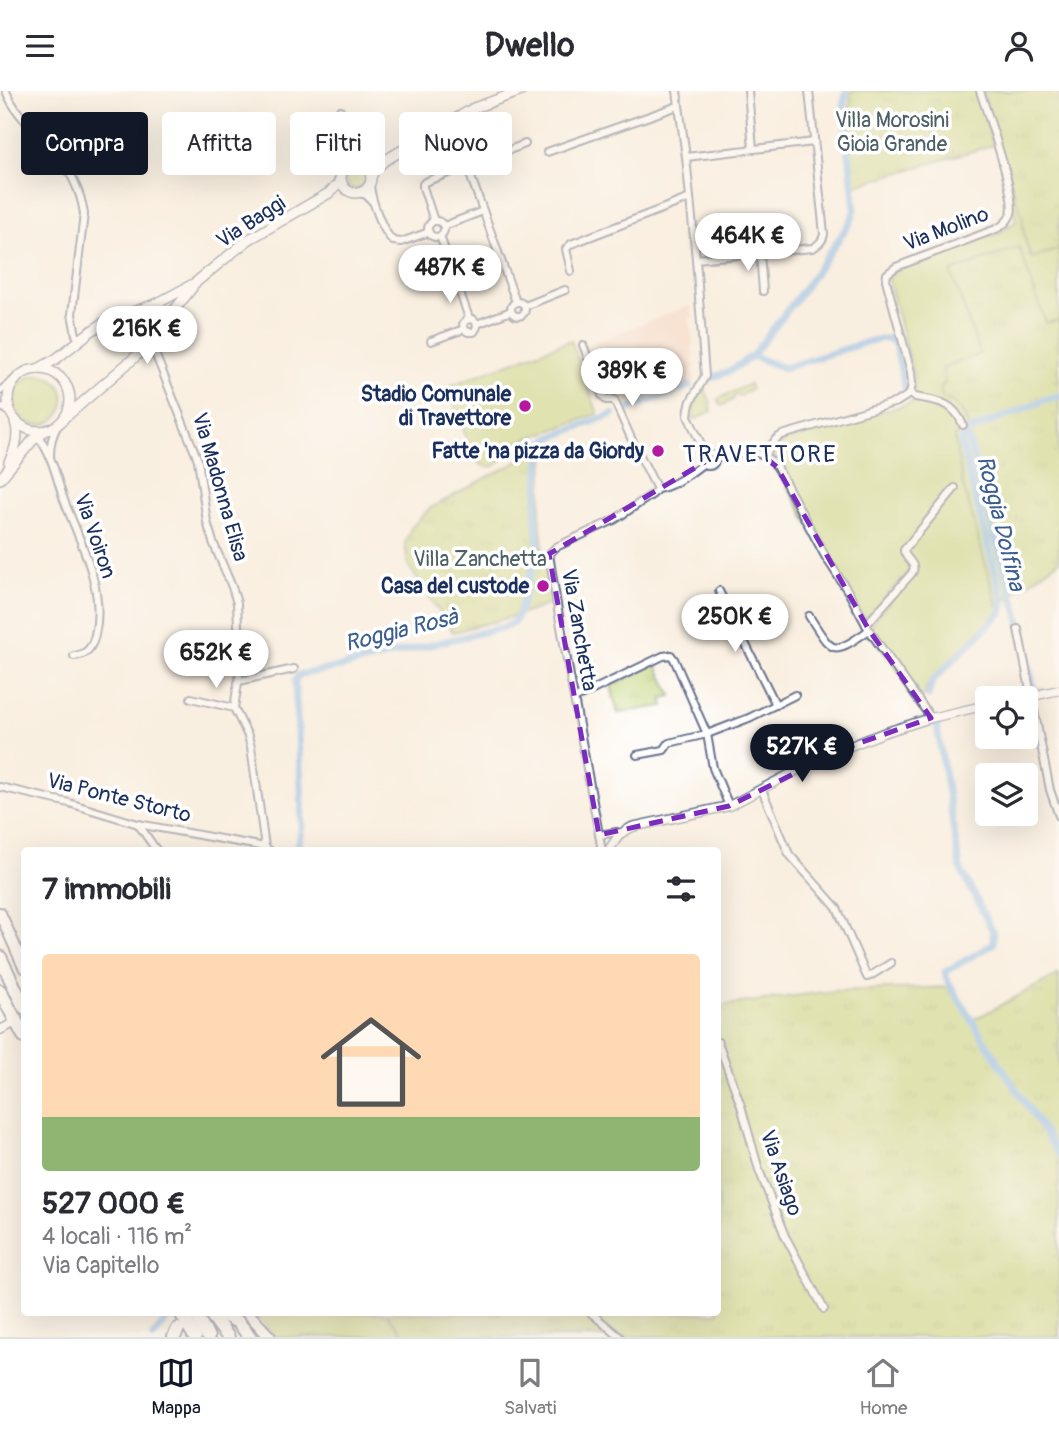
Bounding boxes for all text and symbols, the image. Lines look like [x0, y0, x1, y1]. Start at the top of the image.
text: Dwello [485, 26, 574, 66]
icon: menu [21, 27, 59, 65]
icon: person [1000, 27, 1038, 65]
park label: Villa Morosini Gioia Grande [835, 107, 949, 158]
chip: Compra [21, 112, 148, 175]
chip: Affitta [162, 112, 276, 175]
chip: Filtri [290, 112, 385, 175]
chip: Nuovo [399, 112, 512, 175]
street label: Via Baggi [211, 190, 291, 254]
street label: Via Molino [900, 200, 992, 258]
pin: 464K € [691, 213, 805, 273]
text: 464K € [711, 221, 785, 250]
pin: 487K € [393, 245, 507, 305]
text: 487K € [414, 253, 486, 282]
pin: 216K € [90, 307, 204, 366]
text: 216K € [112, 314, 182, 343]
pin: 389K € [575, 349, 689, 408]
text: 389K € [597, 356, 667, 385]
place label: Stadio Comunale di Travettore [361, 381, 512, 432]
marker: Stadio Comunale di Travettore [517, 398, 533, 414]
street label: Via Madonna Elisa [186, 410, 254, 564]
place label: Fatte 'na pizza da Giordy [432, 438, 644, 465]
district label: TRAVETTORE [683, 440, 837, 469]
marker: Fatte 'na pizza da Giordy [650, 443, 666, 459]
water label: Roggia Dolfina [970, 453, 1032, 595]
street label: Via Voiron [68, 490, 122, 582]
park label: Villa Zanchetta [413, 546, 547, 573]
street label: Via Zanchetta [555, 567, 603, 693]
place label: Casa del custode [381, 573, 530, 600]
marker: Casa del custode [535, 578, 551, 594]
pin: 250K € [678, 595, 792, 654]
water label: Roggia Rosà [342, 602, 462, 658]
text: 250K € [697, 602, 773, 631]
pin: 652K € [159, 631, 273, 690]
text: 652K € [180, 638, 252, 667]
map controls [975, 686, 1038, 826]
button: locate [975, 686, 1038, 749]
pin: 527K € [745, 725, 859, 784]
text: 527K € [766, 732, 838, 761]
button: layers [975, 763, 1038, 826]
street label: Via Ponte Storto [44, 767, 194, 829]
icon: filters [662, 870, 700, 908]
text: 7 immobili [42, 871, 171, 908]
icon: home [308, 999, 434, 1125]
street label: Via Asiago [754, 1127, 808, 1219]
text: 527 000 € [42, 1185, 185, 1222]
text: 4 locali · 116 m² [42, 1222, 192, 1251]
text: Via Capitello [42, 1251, 159, 1280]
tab: Mappa [152, 1354, 201, 1420]
tab: Salvati [504, 1354, 556, 1420]
tab: Home [859, 1354, 907, 1420]

